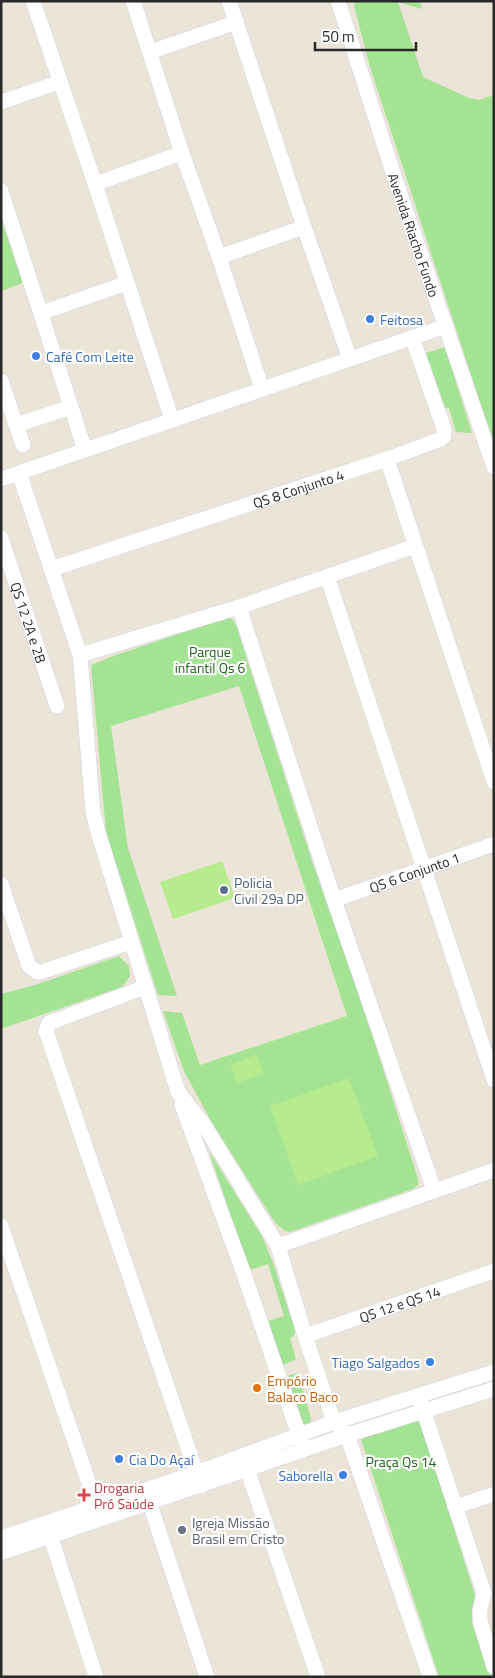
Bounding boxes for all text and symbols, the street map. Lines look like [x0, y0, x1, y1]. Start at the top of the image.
scale bar [315, 20, 416, 52]
text: 50 m [322, 25, 355, 48]
street label: Avenida Riacho Fundo [383, 170, 445, 300]
place label: Feitosa [380, 309, 423, 330]
marker: Feitosa [364, 313, 376, 325]
place label: Café Com Leite [46, 346, 134, 367]
marker: Café Com Leite [30, 350, 42, 362]
street label: QS 8 Conjunto 4 [250, 463, 346, 513]
street label: QS 12 2A e 2B [6, 579, 52, 666]
park label: Parque infantil Qs 6 [175, 641, 245, 678]
street label: QS 6 Conjunto 1 [366, 846, 462, 897]
place label: Policia Civil 29a DP [234, 872, 304, 909]
marker: Policia Civil 29a DP [218, 884, 230, 896]
street label: QS 12 e QS 14 [356, 1280, 443, 1327]
place label: Tiago Salgados [332, 1352, 420, 1373]
marker: Tiago Salgados [424, 1356, 436, 1368]
place label: Empório Balaco Baco [267, 1370, 338, 1407]
marker: Empório Balaco Baco [251, 1382, 263, 1394]
place label: Cia Do Açaí [129, 1449, 195, 1470]
park label: Praça Qs 14 [366, 1451, 437, 1472]
marker: Cia Do Açaí [113, 1453, 125, 1465]
place label: Saborella [278, 1465, 333, 1486]
marker: Saborella [337, 1469, 349, 1481]
place label: Drogaria Pró Saúde [94, 1477, 154, 1514]
marker: Drogaria Pró Saúde [78, 1489, 90, 1501]
place label: Igreja Missão Brasil em Cristo [192, 1512, 285, 1549]
marker: Igreja Missão Brasil em Cristo [176, 1524, 188, 1536]

